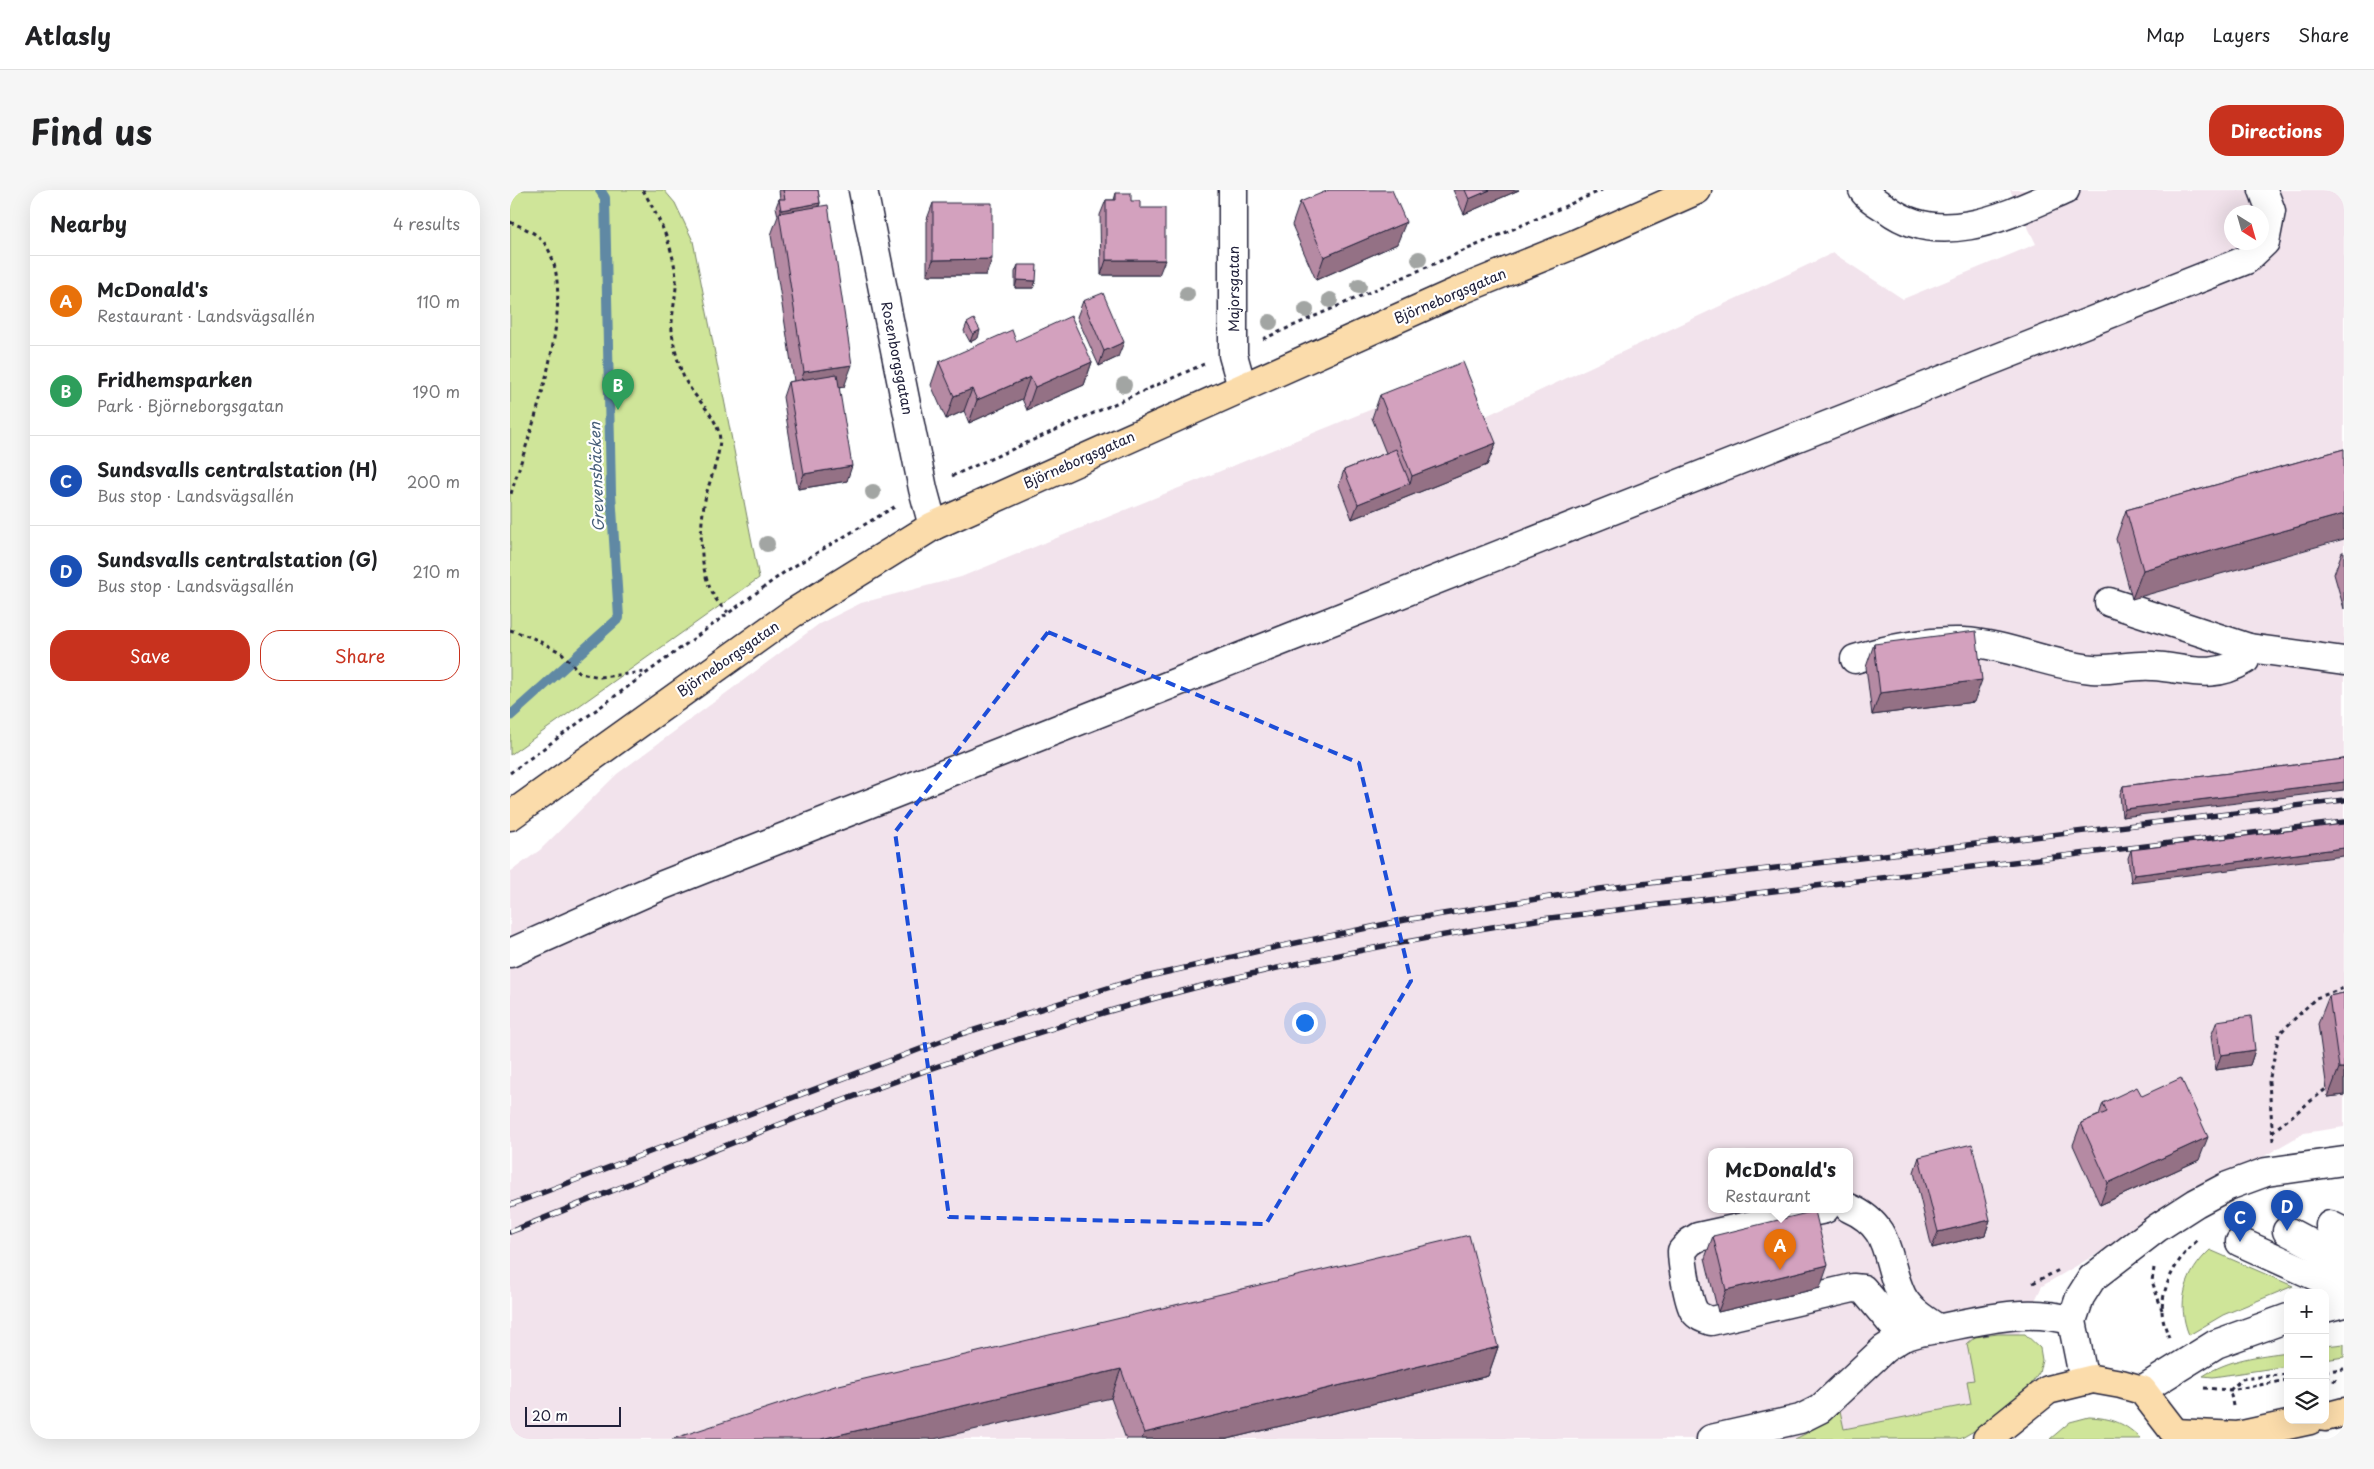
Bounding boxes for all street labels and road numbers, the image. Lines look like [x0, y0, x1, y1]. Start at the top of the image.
street label: Majorsgatan [1223, 246, 1244, 332]
street label: Björneborgsgatan [1390, 262, 1509, 329]
street label: Rosenborgsgatan [876, 299, 919, 416]
street label: Björneborgsgatan [1020, 426, 1138, 494]
street label: Björneborgsgatan [673, 616, 783, 702]

